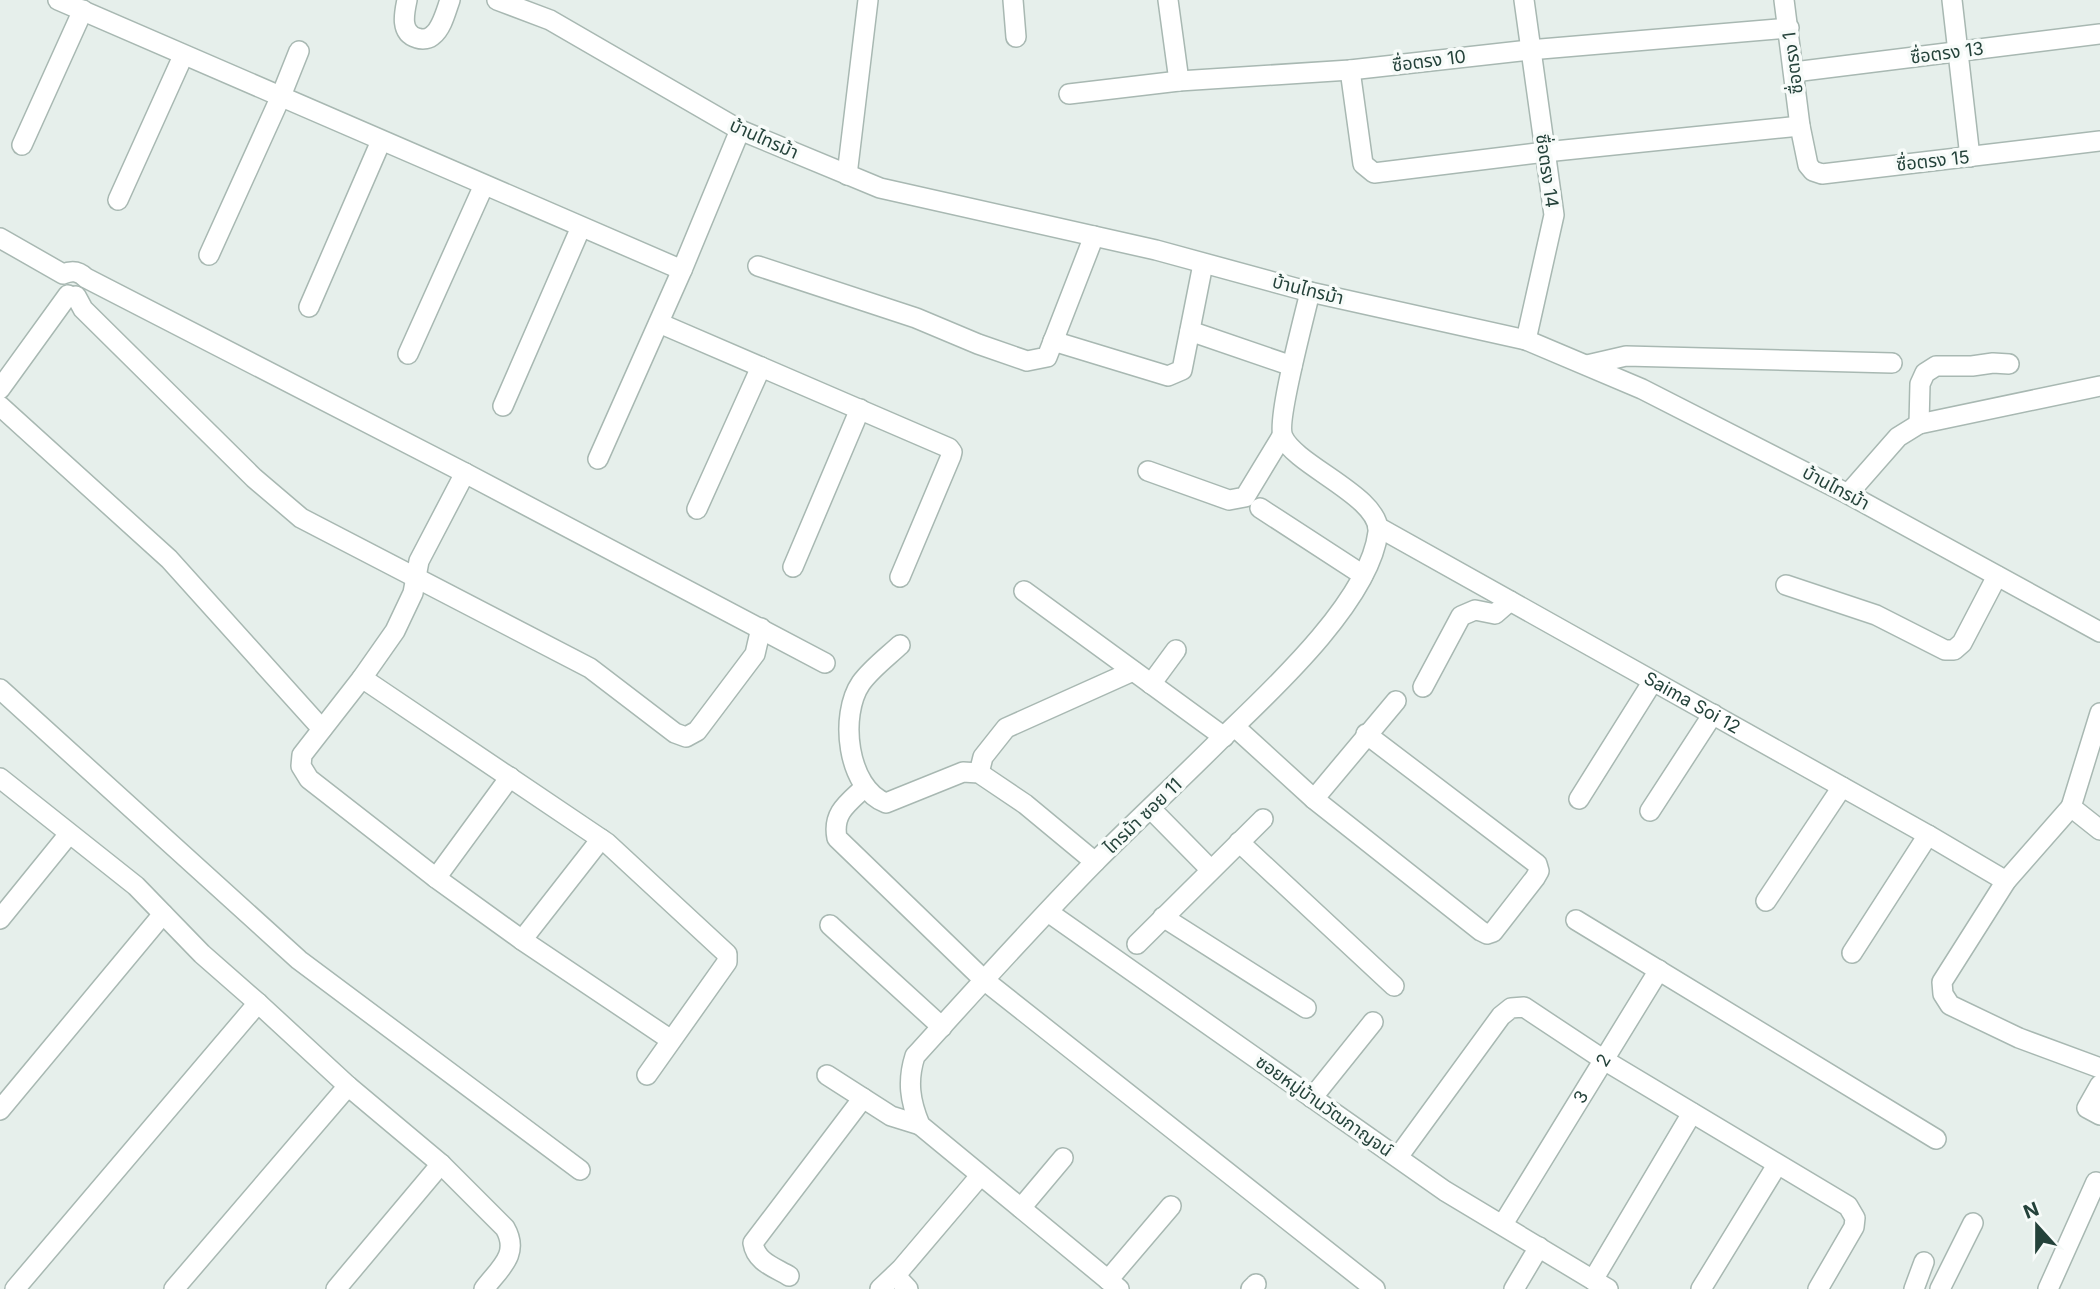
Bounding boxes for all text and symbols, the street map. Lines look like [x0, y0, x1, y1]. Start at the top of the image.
street label: ซื่อตรง 1 [1776, 31, 1807, 96]
street label: ซื่อตรง 13 [1909, 36, 1985, 67]
street label: ซื่อตรง 10 [1391, 44, 1467, 75]
street label: บ้านไทรม้า [727, 114, 802, 163]
street label: ซื่อตรง 14 [1532, 132, 1565, 209]
street label: ซื่อตรง 15 [1895, 144, 1971, 175]
street label: บ้านไทรม้า [1270, 271, 1346, 309]
street label: บ้านไทรม้า [1799, 461, 1873, 514]
street label: Saima Soi 12 [1641, 667, 1744, 738]
street label: ไทรม้า ซอย 11 [1099, 774, 1186, 858]
street label: 2 [1591, 1050, 1615, 1070]
street label: ซอยหมู่บ้านวัฒกาญจน์ [1251, 1051, 1397, 1162]
street label: 3 [1569, 1087, 1592, 1107]
north arrow [2002, 1191, 2072, 1261]
text: N [2020, 1197, 2042, 1224]

